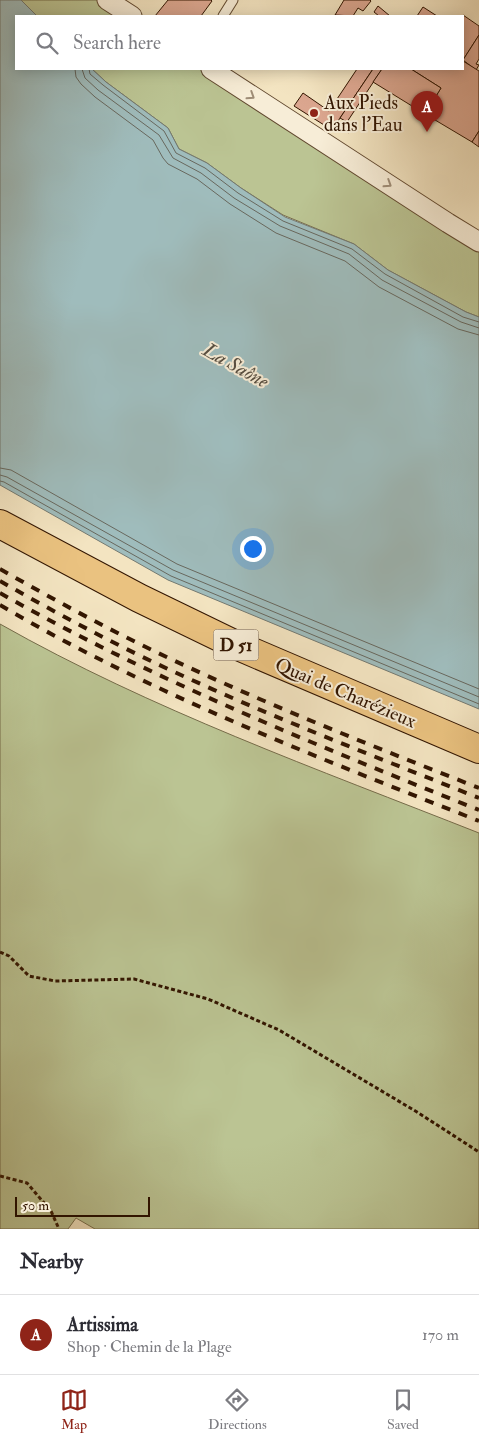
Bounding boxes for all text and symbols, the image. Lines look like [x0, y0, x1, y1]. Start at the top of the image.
search box [15, 15, 464, 70]
icon: search [33, 29, 61, 57]
text: Search here [73, 31, 161, 55]
one-way arrow [246, 89, 255, 99]
place label: Aux Pieds dans l'Eau [323, 91, 403, 137]
pin: A [411, 91, 443, 132]
marker: Aux Pieds dans l'Eau [308, 107, 320, 119]
one-way arrow [382, 178, 391, 187]
water label: La Saône [198, 337, 273, 394]
your location [240, 536, 266, 562]
road number: D 51 [214, 630, 258, 660]
street label: Quai de Charézieux [271, 652, 420, 734]
scale bar [15, 1194, 150, 1217]
text: 50 m [22, 1197, 49, 1214]
text: Nearby [20, 1248, 83, 1275]
text: Artissima [67, 1313, 138, 1337]
text: A [31, 1325, 41, 1345]
text: 170 m [422, 1325, 459, 1345]
text: Shop · Chemin de la Plage [67, 1337, 232, 1357]
tab: Map [60, 1386, 88, 1433]
tab: Directions [208, 1386, 267, 1433]
tab: Saved [387, 1386, 419, 1433]

